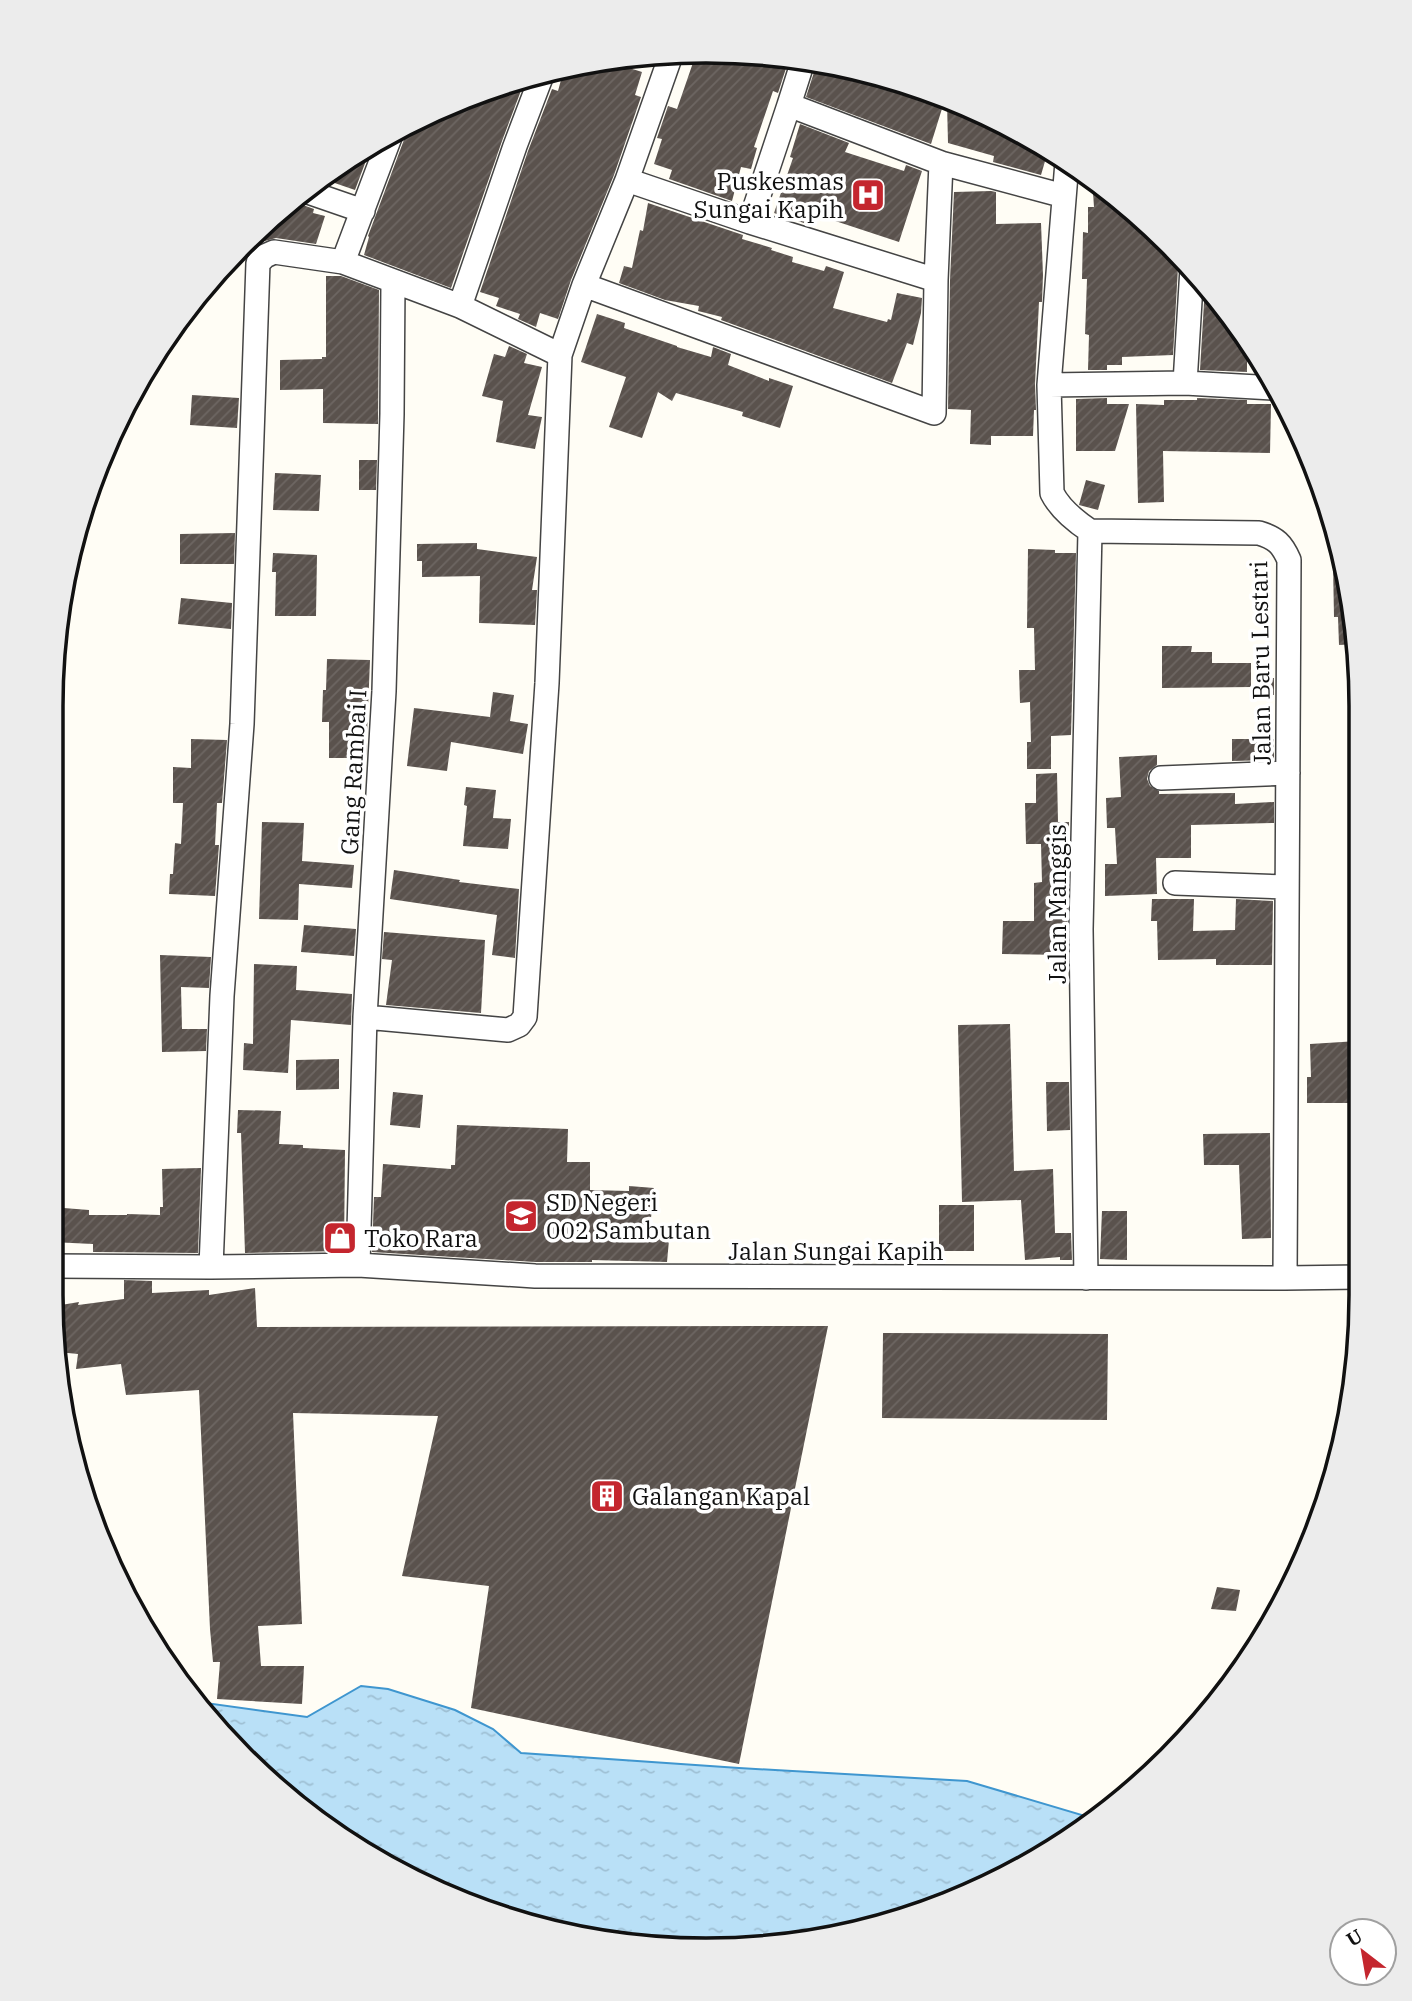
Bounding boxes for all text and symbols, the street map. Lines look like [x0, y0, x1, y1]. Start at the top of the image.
place label: Puskesmas Sungai Kapih [694, 165, 844, 225]
hospital icon: Puskesmas Sungai Kapih [849, 176, 887, 214]
street label: Jalan Baru Lestari [1242, 561, 1278, 765]
street label: Gang Rambai I [333, 688, 373, 856]
street label: Jalan Manggis [1041, 824, 1073, 984]
place label: SD Negeri 002 Sambutan [546, 1186, 711, 1246]
school or university icon: SD Negeri 002 Sambutan [502, 1197, 540, 1235]
shop icon: Toko Rara [321, 1219, 359, 1257]
place label: Toko Rara [364, 1222, 478, 1254]
street label: Jalan Sungai Kapih [728, 1235, 944, 1267]
building icon: Galangan Kapal [588, 1477, 626, 1515]
place label: Galangan Kapal [632, 1480, 810, 1512]
north arrow [1328, 1917, 1398, 1987]
text: U [1342, 1923, 1367, 1951]

